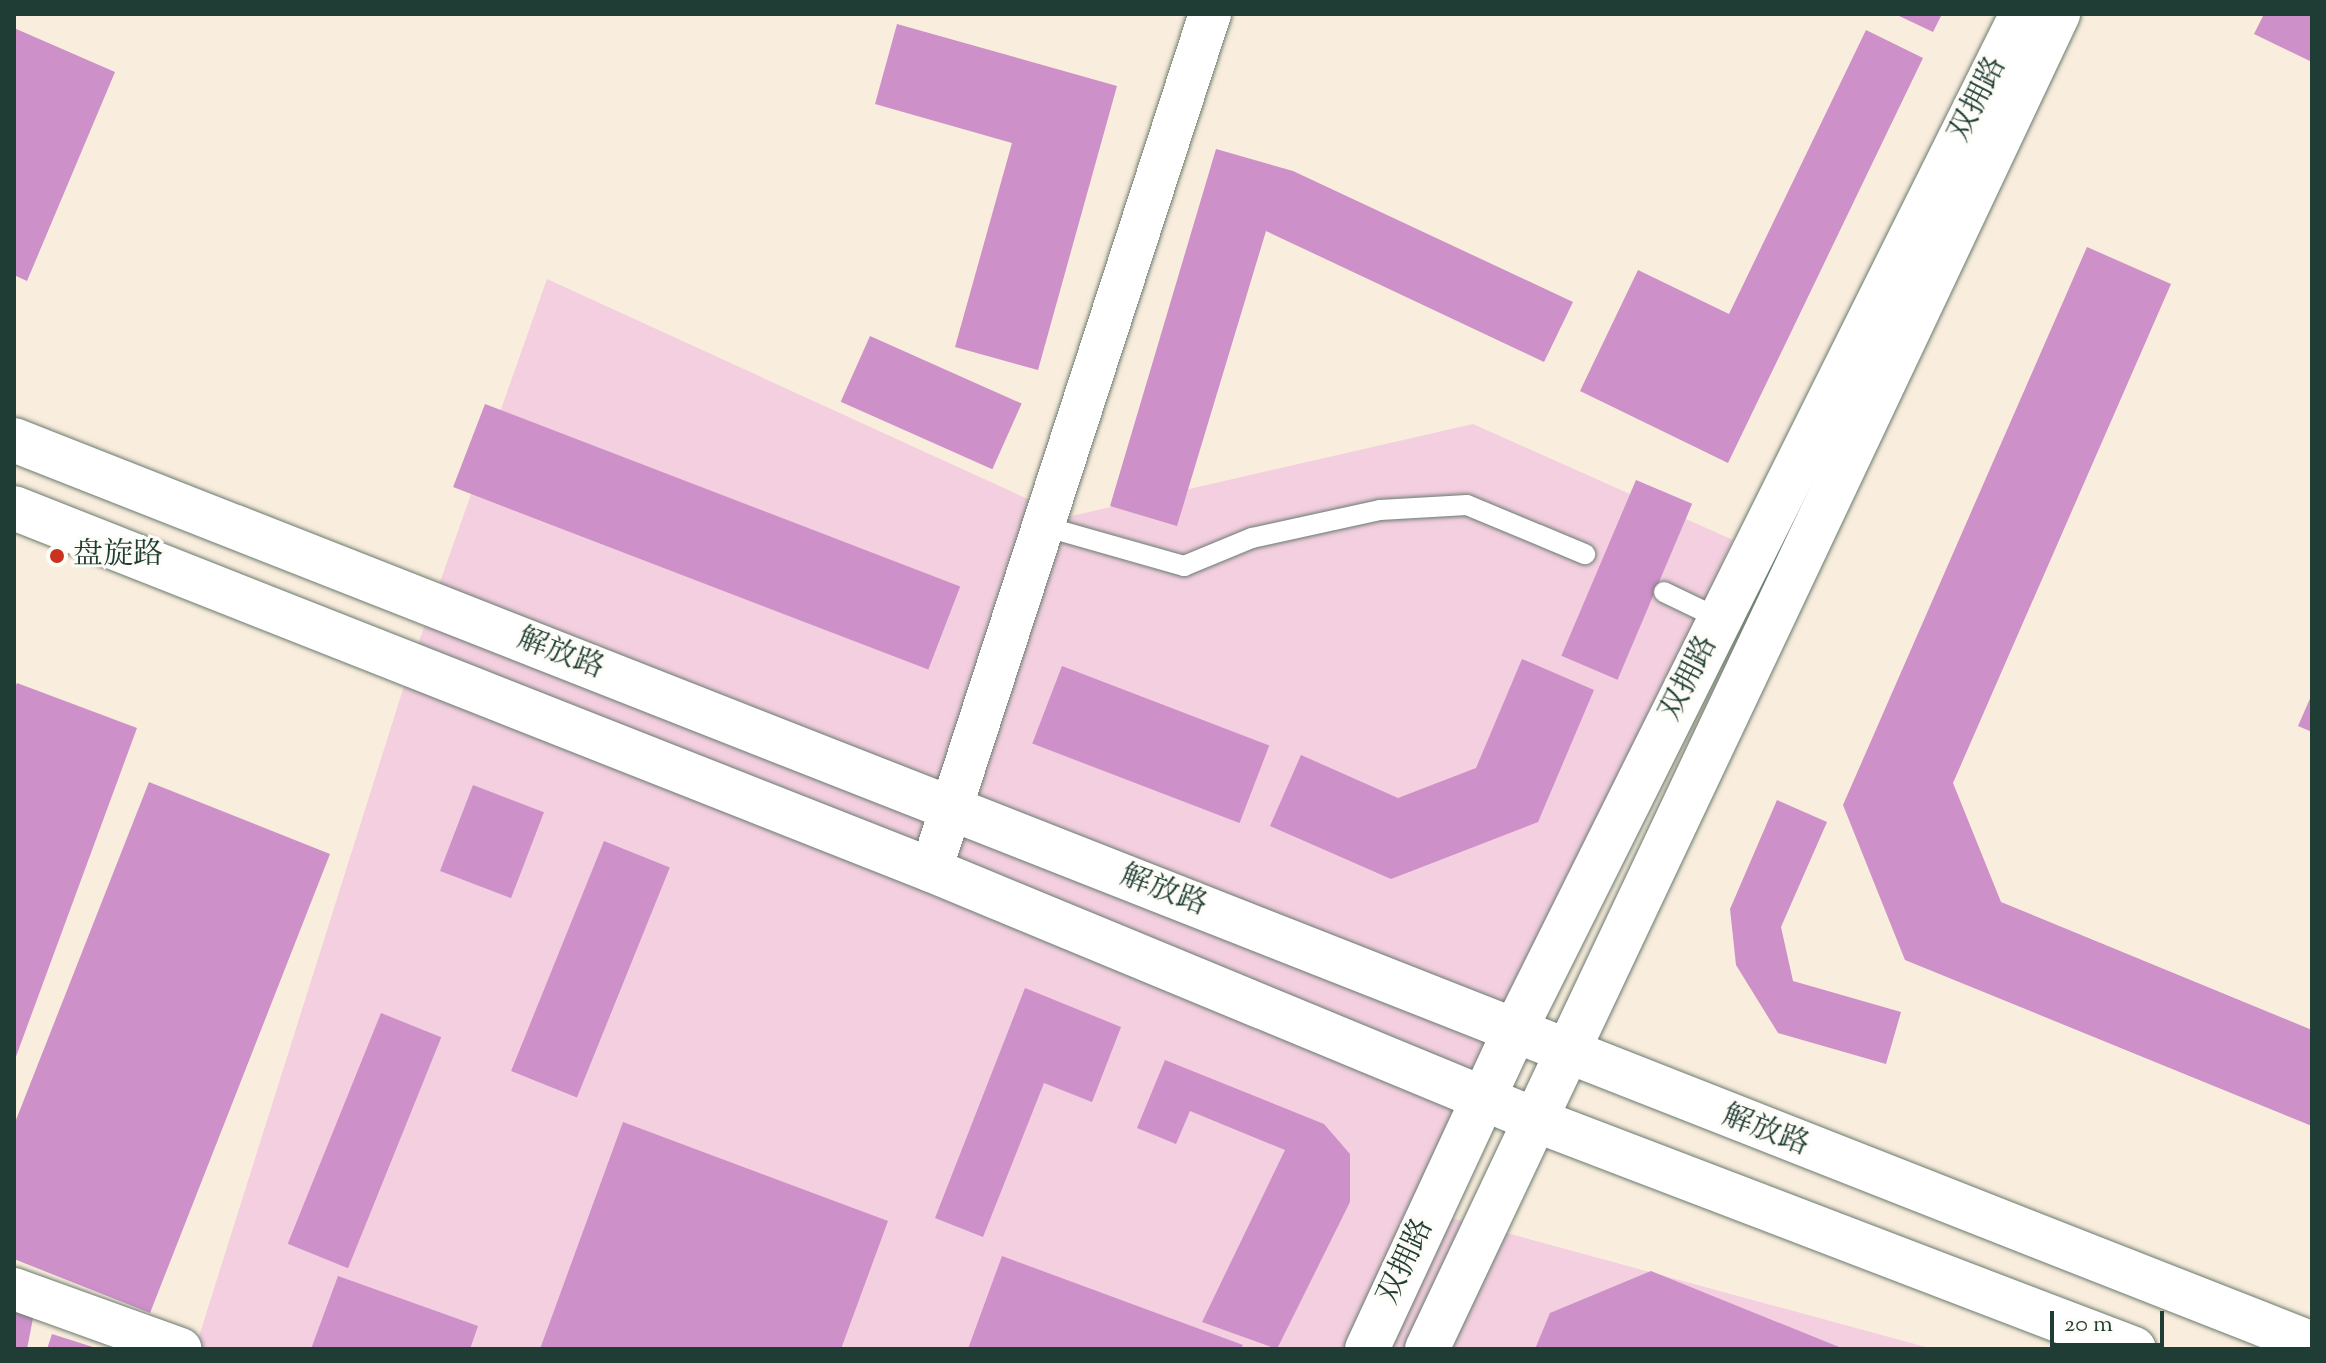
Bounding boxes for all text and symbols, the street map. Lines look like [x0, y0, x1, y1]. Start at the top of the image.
street label: 双拥路 [1943, 52, 2015, 148]
place label: 盘旋路 [73, 538, 163, 574]
marker: 盘旋路 [48, 547, 66, 565]
street label: 解放路 [512, 622, 608, 688]
street label: 双拥路 [1654, 631, 1726, 727]
street label: 解放路 [1115, 859, 1211, 925]
street label: 解放路 [1717, 1099, 1813, 1165]
street label: 双拥路 [1372, 1214, 1442, 1310]
scale bar [2054, 1295, 2168, 1345]
text: 20 m [2064, 1308, 2113, 1342]

